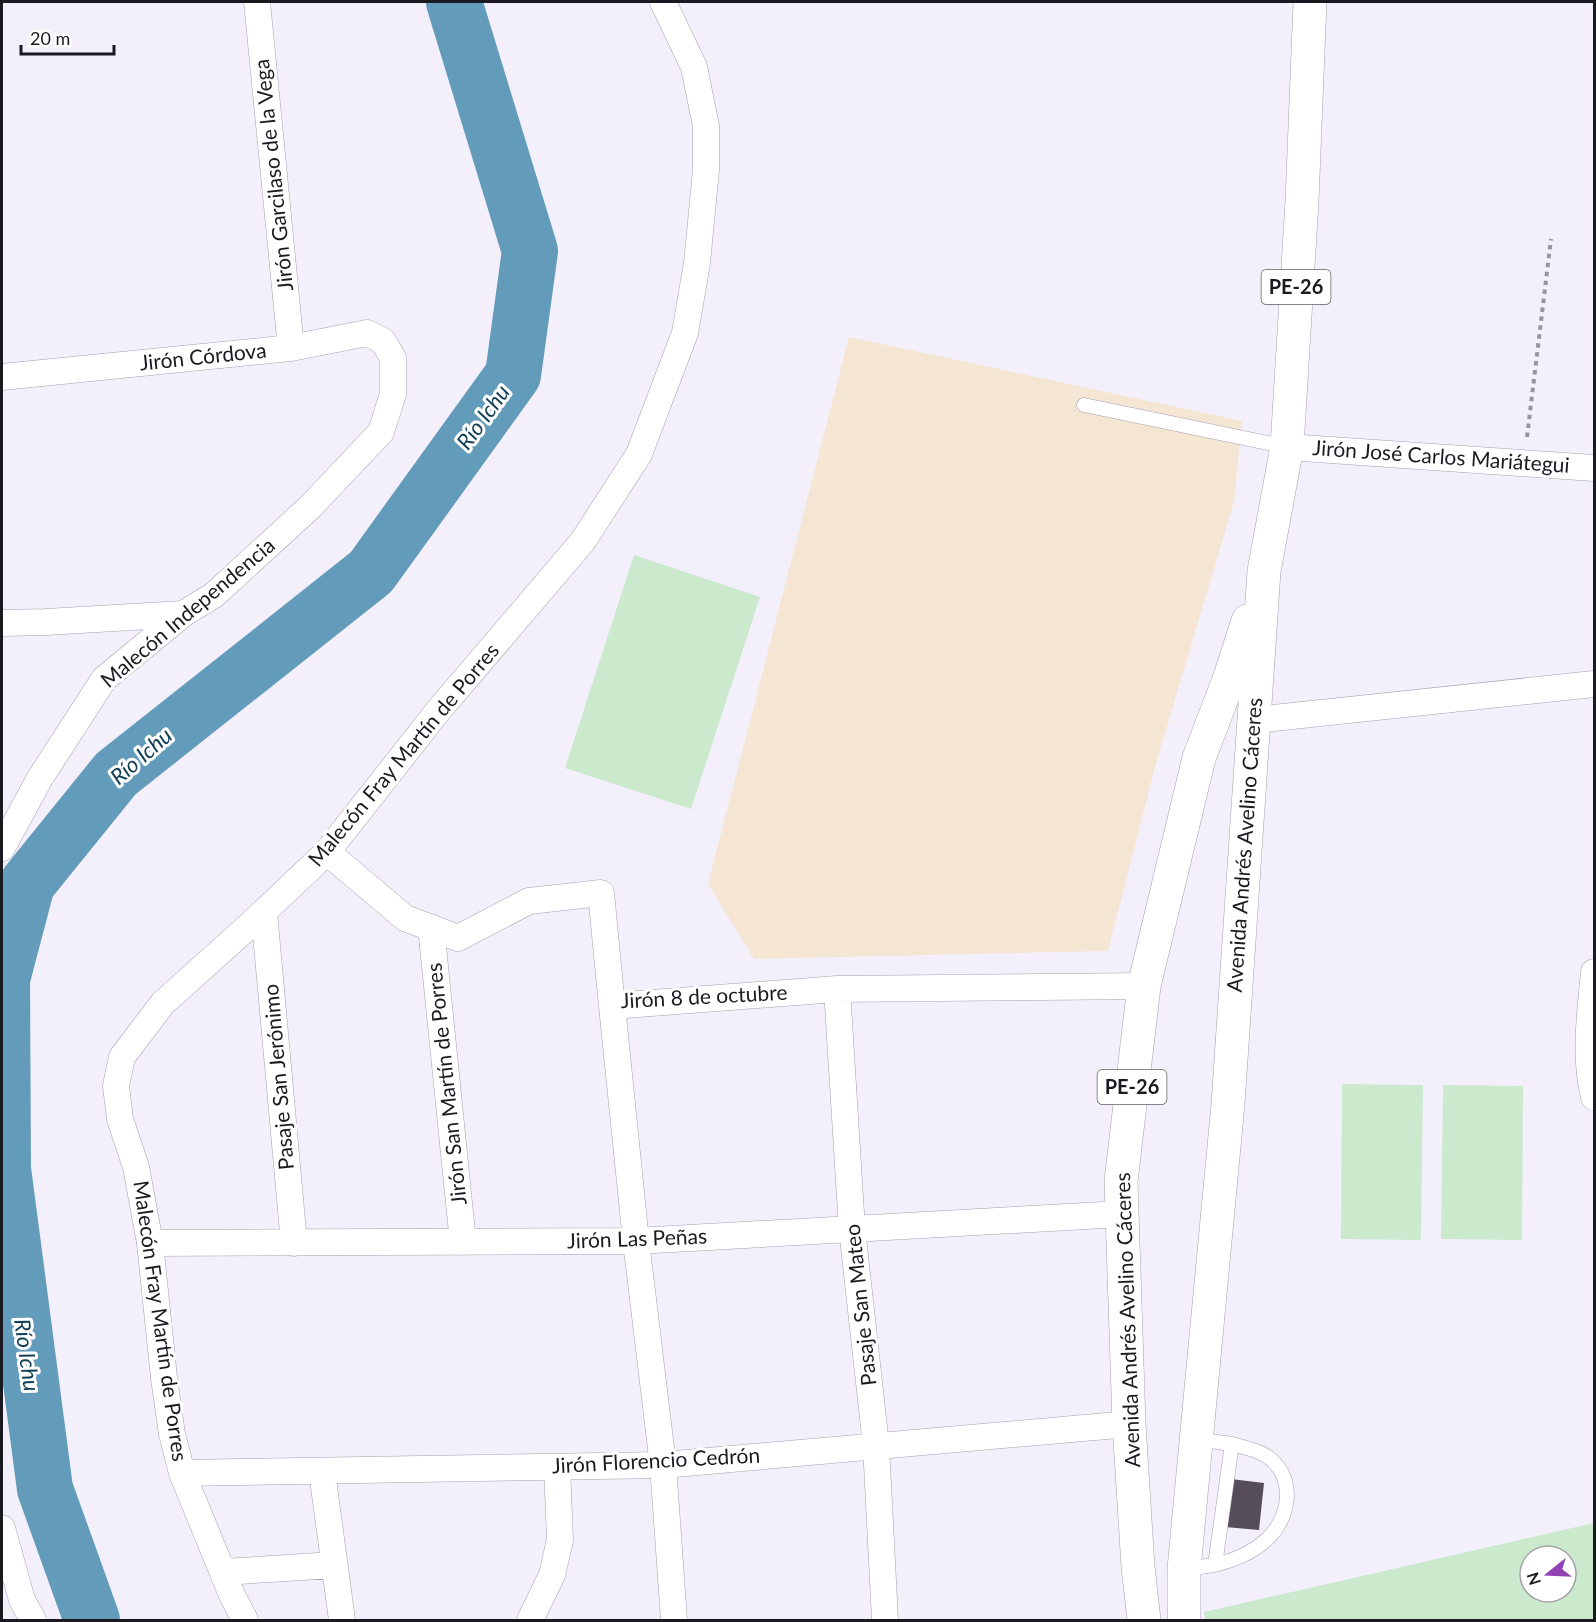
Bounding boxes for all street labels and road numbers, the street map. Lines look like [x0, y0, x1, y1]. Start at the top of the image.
street label: Jirón Garcilaso de la Vega [248, 58, 297, 292]
road number: PE-26 [1262, 270, 1330, 304]
street label: Jirón Córdova [138, 336, 267, 375]
street label: Jirón José Carlos Mariátegui [1312, 434, 1570, 477]
street label: Malecón Independencia [95, 532, 279, 692]
street label: Malecón Fray Martín de Porres [302, 637, 503, 871]
street label: Avenida Andrés Avelino Cáceres [1221, 697, 1266, 993]
street label: Jirón San Martín de Porres [420, 962, 471, 1206]
street label: Jirón 8 de octubre [620, 979, 788, 1012]
street label: Pasaje San Jerónimo [257, 983, 298, 1171]
road number: PE-26 [1098, 1070, 1166, 1104]
street label: Avenida Andrés Avelino Cáceres [1109, 1172, 1144, 1468]
street label: Malecón Fray Martín de Porres [129, 1179, 194, 1463]
street label: Jirón Las Peñas [567, 1223, 707, 1252]
street label: Pasaje San Mateo [839, 1223, 880, 1387]
street label: Jirón Florencio Cedrón [551, 1442, 761, 1477]

